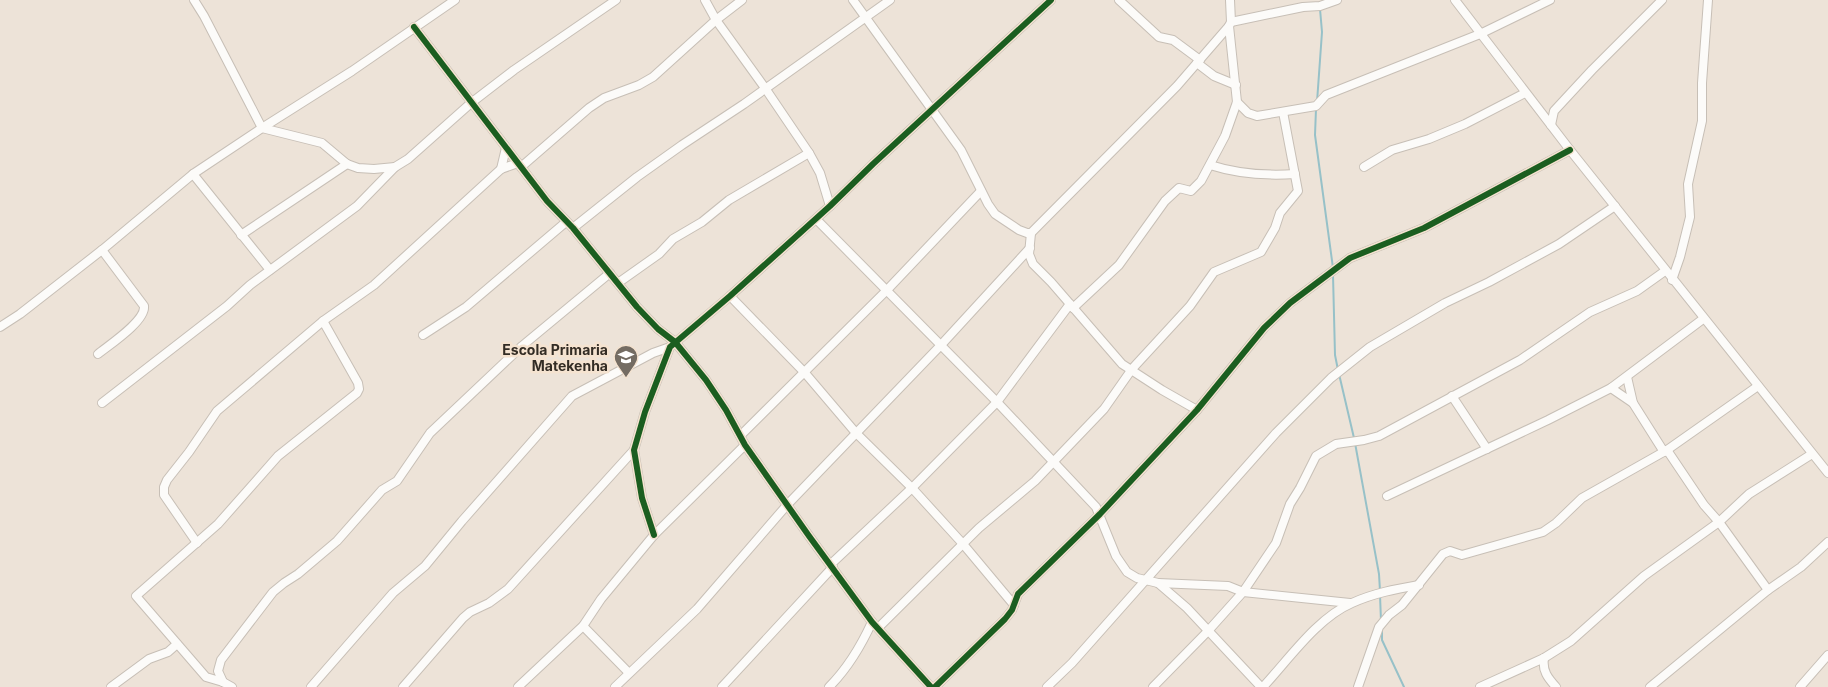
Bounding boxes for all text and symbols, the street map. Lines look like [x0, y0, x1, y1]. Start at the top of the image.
place label: Escola Primaria Matekenha [502, 341, 608, 374]
school or university icon: Escola Primaria Matekenha [613, 344, 639, 378]

